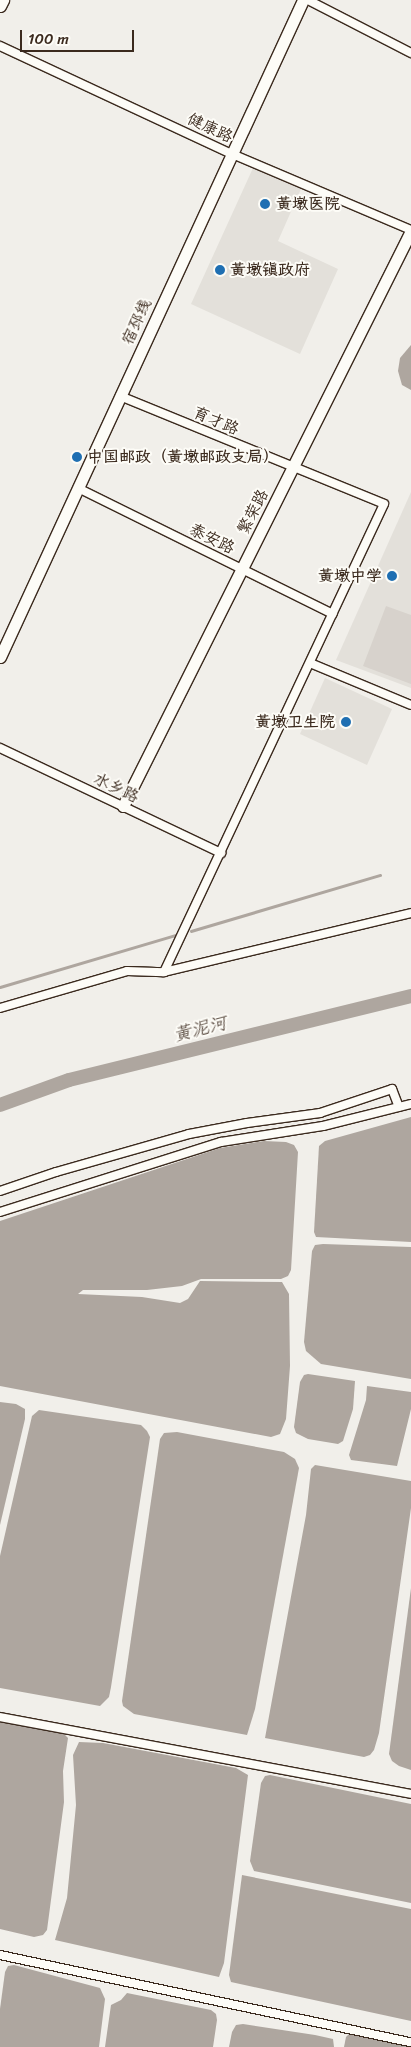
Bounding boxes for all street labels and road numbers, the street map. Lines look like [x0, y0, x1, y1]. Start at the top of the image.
street label: 健康路 [184, 109, 236, 147]
street label: 宿邳线 [118, 296, 156, 348]
street label: 育才路 [190, 403, 242, 439]
street label: 繁荣路 [234, 486, 272, 538]
street label: 泰安路 [186, 520, 238, 558]
street label: 水乡路 [90, 769, 142, 807]

